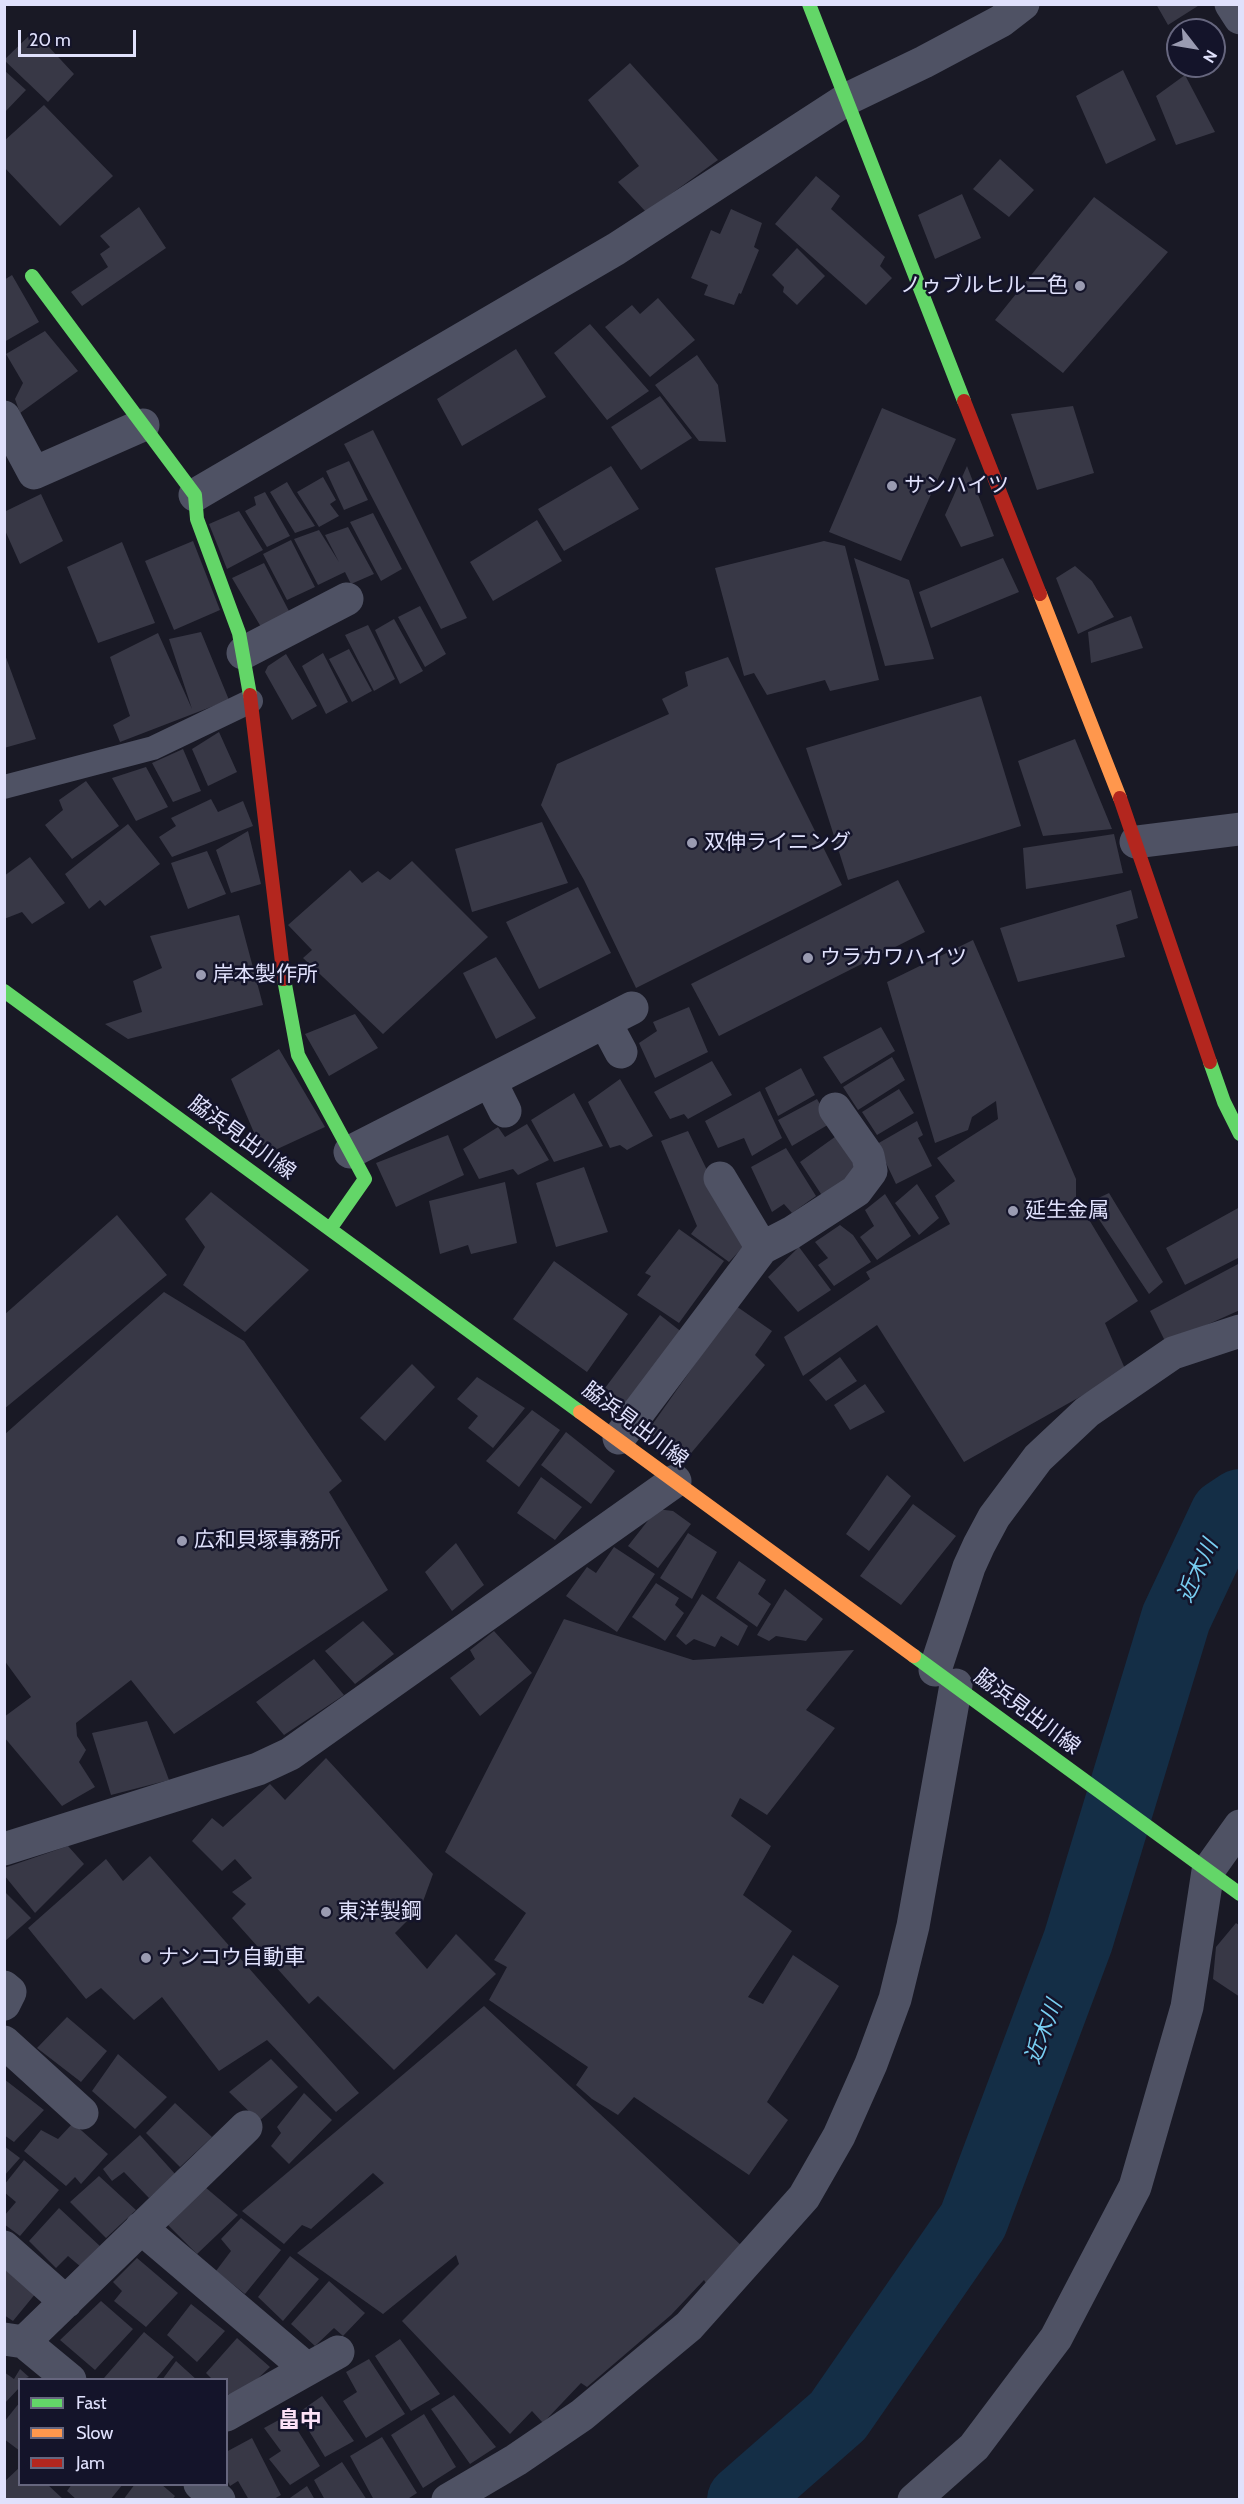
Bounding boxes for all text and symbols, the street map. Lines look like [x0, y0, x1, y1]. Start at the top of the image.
scale bar [21, 18, 140, 56]
north arrow [1166, 18, 1226, 78]
text: 20 m [29, 29, 71, 51]
text: N [1199, 47, 1221, 66]
place label: ノゥブルヒル二色 [900, 273, 1068, 299]
marker: ノゥブルヒル二色 [1073, 279, 1087, 293]
place label: サンハイツ [904, 473, 1009, 499]
marker: サンハイツ [885, 479, 899, 493]
place label: 双伸ライニング [704, 830, 851, 856]
marker: 双伸ライニング [685, 836, 699, 850]
place label: ウラカワハイツ [820, 945, 967, 971]
marker: ウラカワハイツ [801, 951, 815, 965]
place label: 岸本製作所 [213, 962, 318, 988]
marker: 岸本製作所 [194, 968, 208, 982]
street label: 脇浜見出川線 [184, 1091, 300, 1185]
place label: 延生金属 [1025, 1198, 1109, 1224]
marker: 延生金属 [1006, 1204, 1020, 1218]
street label: 脇浜見出川線 [577, 1377, 693, 1473]
place label: 広和貝塚事務所 [194, 1528, 341, 1554]
marker: 広和貝塚事務所 [175, 1534, 189, 1548]
water label: 近木川 [1172, 1536, 1224, 1606]
street label: 脇浜見出川線 [969, 1664, 1085, 1760]
place label: 東洋製鋼 [338, 1899, 422, 1925]
marker: 東洋製鋼 [319, 1905, 333, 1919]
place label: ナンコウ自動車 [158, 1945, 305, 1971]
marker: ナンコウ自動車 [139, 1951, 153, 1965]
water label: 近木川 [1020, 1996, 1068, 2068]
legend [18, 2378, 228, 2486]
text: Fast [76, 2392, 107, 2414]
district label: 畠中 [278, 2408, 322, 2434]
text: Slow [76, 2422, 113, 2444]
text: Jam [76, 2452, 105, 2474]

